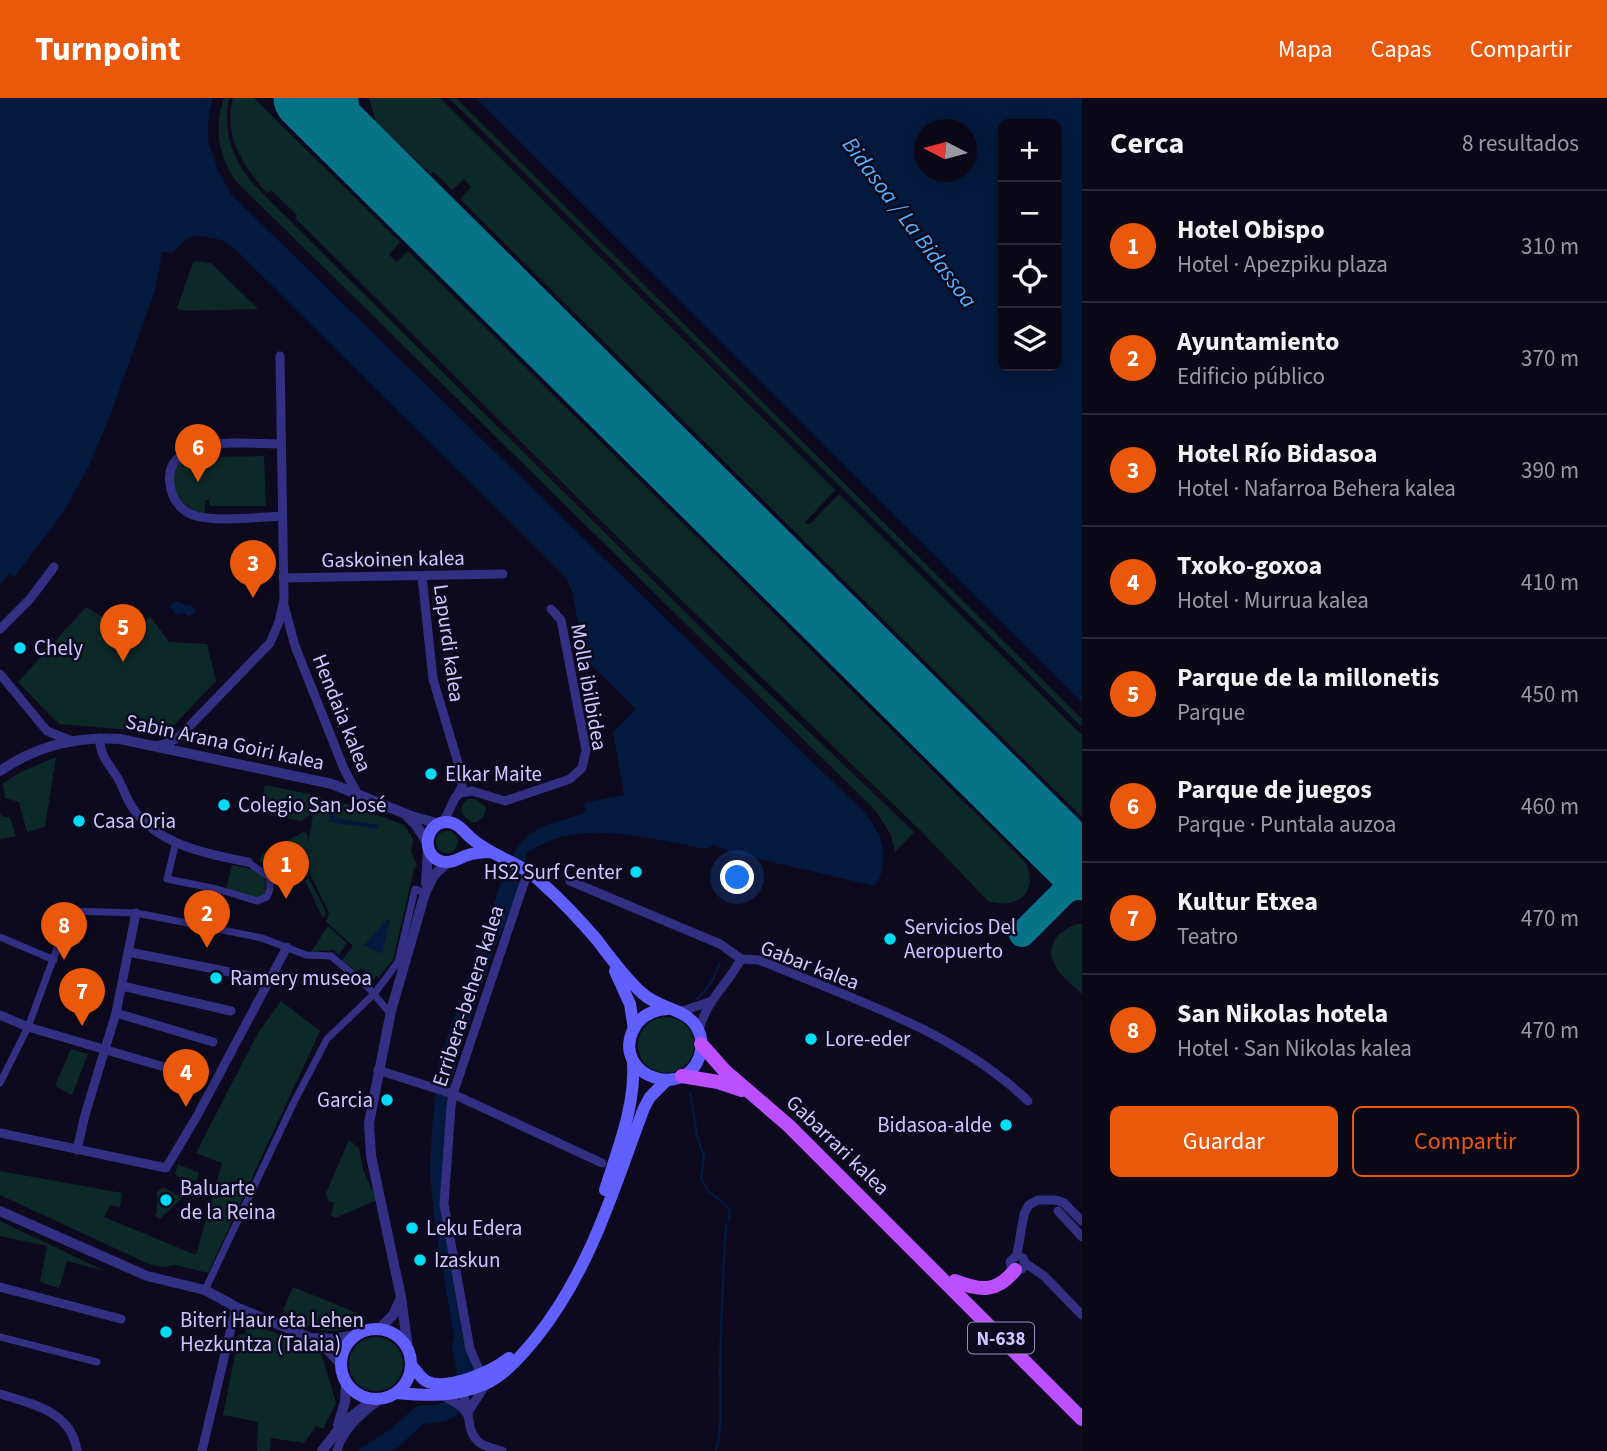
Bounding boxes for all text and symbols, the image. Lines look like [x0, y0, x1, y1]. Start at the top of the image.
text: Turnpoint [35, 26, 181, 73]
text: Mapa [1278, 32, 1333, 67]
text: Capas [1371, 32, 1432, 67]
text: Compartir [1470, 32, 1572, 67]
north arrow [914, 119, 977, 182]
map controls [998, 119, 1061, 371]
button: + [998, 119, 1061, 182]
text: Cerca [1110, 122, 1184, 165]
text: 8 resultados [1462, 127, 1579, 160]
water label: Bidasoa / La Bidassoa [834, 130, 985, 315]
button: − [998, 182, 1061, 245]
text: Hotel Obispo [1177, 211, 1325, 248]
text: 1 [1127, 230, 1139, 263]
text: 310 m [1521, 230, 1579, 263]
button: locate [998, 245, 1061, 308]
text: Hotel · Apezpiku plaza [1177, 248, 1388, 281]
button: layers [998, 308, 1061, 371]
text: Ayuntamiento [1177, 323, 1340, 360]
text: 2 [1127, 342, 1139, 375]
text: 370 m [1521, 342, 1579, 375]
text: Edificio público [1177, 360, 1325, 393]
pin: 6 [175, 424, 221, 482]
text: Hotel Río Bidasoa [1177, 435, 1377, 472]
text: 3 [1127, 454, 1139, 487]
text: 390 m [1521, 454, 1579, 487]
text: Hotel · Nafarroa Behera kalea [1177, 472, 1456, 505]
pin: 3 [230, 540, 276, 598]
street label: Gaskoinen kalea [321, 543, 465, 575]
text: Txoko-goxoa [1177, 547, 1322, 584]
text: 4 [1127, 566, 1139, 599]
text: 410 m [1521, 566, 1579, 599]
street label: Lapurdi kalea [426, 582, 472, 704]
text: Hotel · Murrua kalea [1177, 584, 1369, 617]
pin: 5 [100, 604, 146, 662]
street label: Molla ibilbidea [563, 621, 615, 753]
place label: Chely [34, 633, 83, 663]
marker: Chely [12, 640, 28, 656]
street label: Hendaia kalea [305, 650, 379, 776]
text: Parque de la millonetis [1177, 659, 1439, 696]
text: 5 [1127, 678, 1139, 711]
text: 450 m [1521, 678, 1579, 711]
text: Parque [1177, 696, 1245, 729]
street label: Sabin Arana Goiri kalea [123, 706, 327, 778]
place label: Elkar Maite [445, 759, 542, 789]
marker: Elkar Maite [423, 766, 439, 782]
text: Parque de juegos [1177, 771, 1372, 808]
place label: Colegio San José [238, 790, 386, 820]
text: 6 [1127, 790, 1139, 823]
text: 460 m [1521, 790, 1579, 823]
marker: Colegio San José [216, 797, 232, 813]
place label: Casa Oria [93, 806, 176, 836]
text: Parque · Puntala auzoa [1177, 808, 1396, 841]
marker: Casa Oria [71, 813, 87, 829]
pin: 1 [263, 841, 309, 899]
place label: HS2 Surf Center [484, 857, 623, 887]
your location [720, 860, 754, 894]
marker: HS2 Surf Center [628, 864, 644, 880]
text: Kultur Etxea [1177, 883, 1318, 920]
pin: 2 [184, 890, 230, 948]
street label: Erribera-behera kalea [425, 901, 511, 1091]
pin: 8 [41, 902, 87, 960]
text: 7 [1127, 902, 1139, 935]
text: 470 m [1521, 902, 1579, 935]
place label: Servicios Del Aeropuerto [904, 912, 1016, 966]
text: Teatro [1177, 920, 1238, 953]
marker: Servicios Del Aeropuerto [882, 931, 898, 947]
street label: Gabar kalea [756, 932, 864, 998]
place label: Ramery museoa [230, 963, 372, 993]
pin: 7 [59, 968, 105, 1026]
marker: Ramery museoa [208, 970, 224, 986]
text: San Nikolas hotela [1177, 995, 1388, 1032]
text: 8 [1127, 1014, 1139, 1047]
text: 470 m [1521, 1014, 1579, 1047]
place label: Lore-eder [825, 1024, 911, 1054]
marker: Lore-eder [803, 1031, 819, 1047]
text: Hotel · San Nikolas kalea [1177, 1032, 1412, 1065]
pin: 4 [163, 1049, 209, 1107]
place label: Garcia [317, 1085, 373, 1115]
street label: Gabarrari kalea [780, 1088, 896, 1202]
marker: Garcia [379, 1092, 395, 1108]
button: Guardar [1110, 1106, 1338, 1177]
button: Compartir [1352, 1106, 1579, 1177]
place label: Bidasoa-alde [877, 1110, 992, 1140]
marker: Bidasoa-alde [998, 1117, 1014, 1133]
place label: Baluarte de la Reina [180, 1173, 276, 1227]
marker: Baluarte de la Reina [158, 1192, 174, 1208]
place label: Leku Edera [426, 1213, 522, 1243]
marker: Leku Edera [404, 1220, 420, 1236]
place label: Izaskun [434, 1245, 500, 1275]
marker: Izaskun [412, 1252, 428, 1268]
place label: Biteri Haur eta Lehen Hezkuntza (Talaia) [180, 1305, 364, 1359]
road number: N-638 [968, 1322, 1034, 1354]
marker: Biteri Haur eta Lehen Hezkuntza (Talaia) [158, 1324, 174, 1340]

